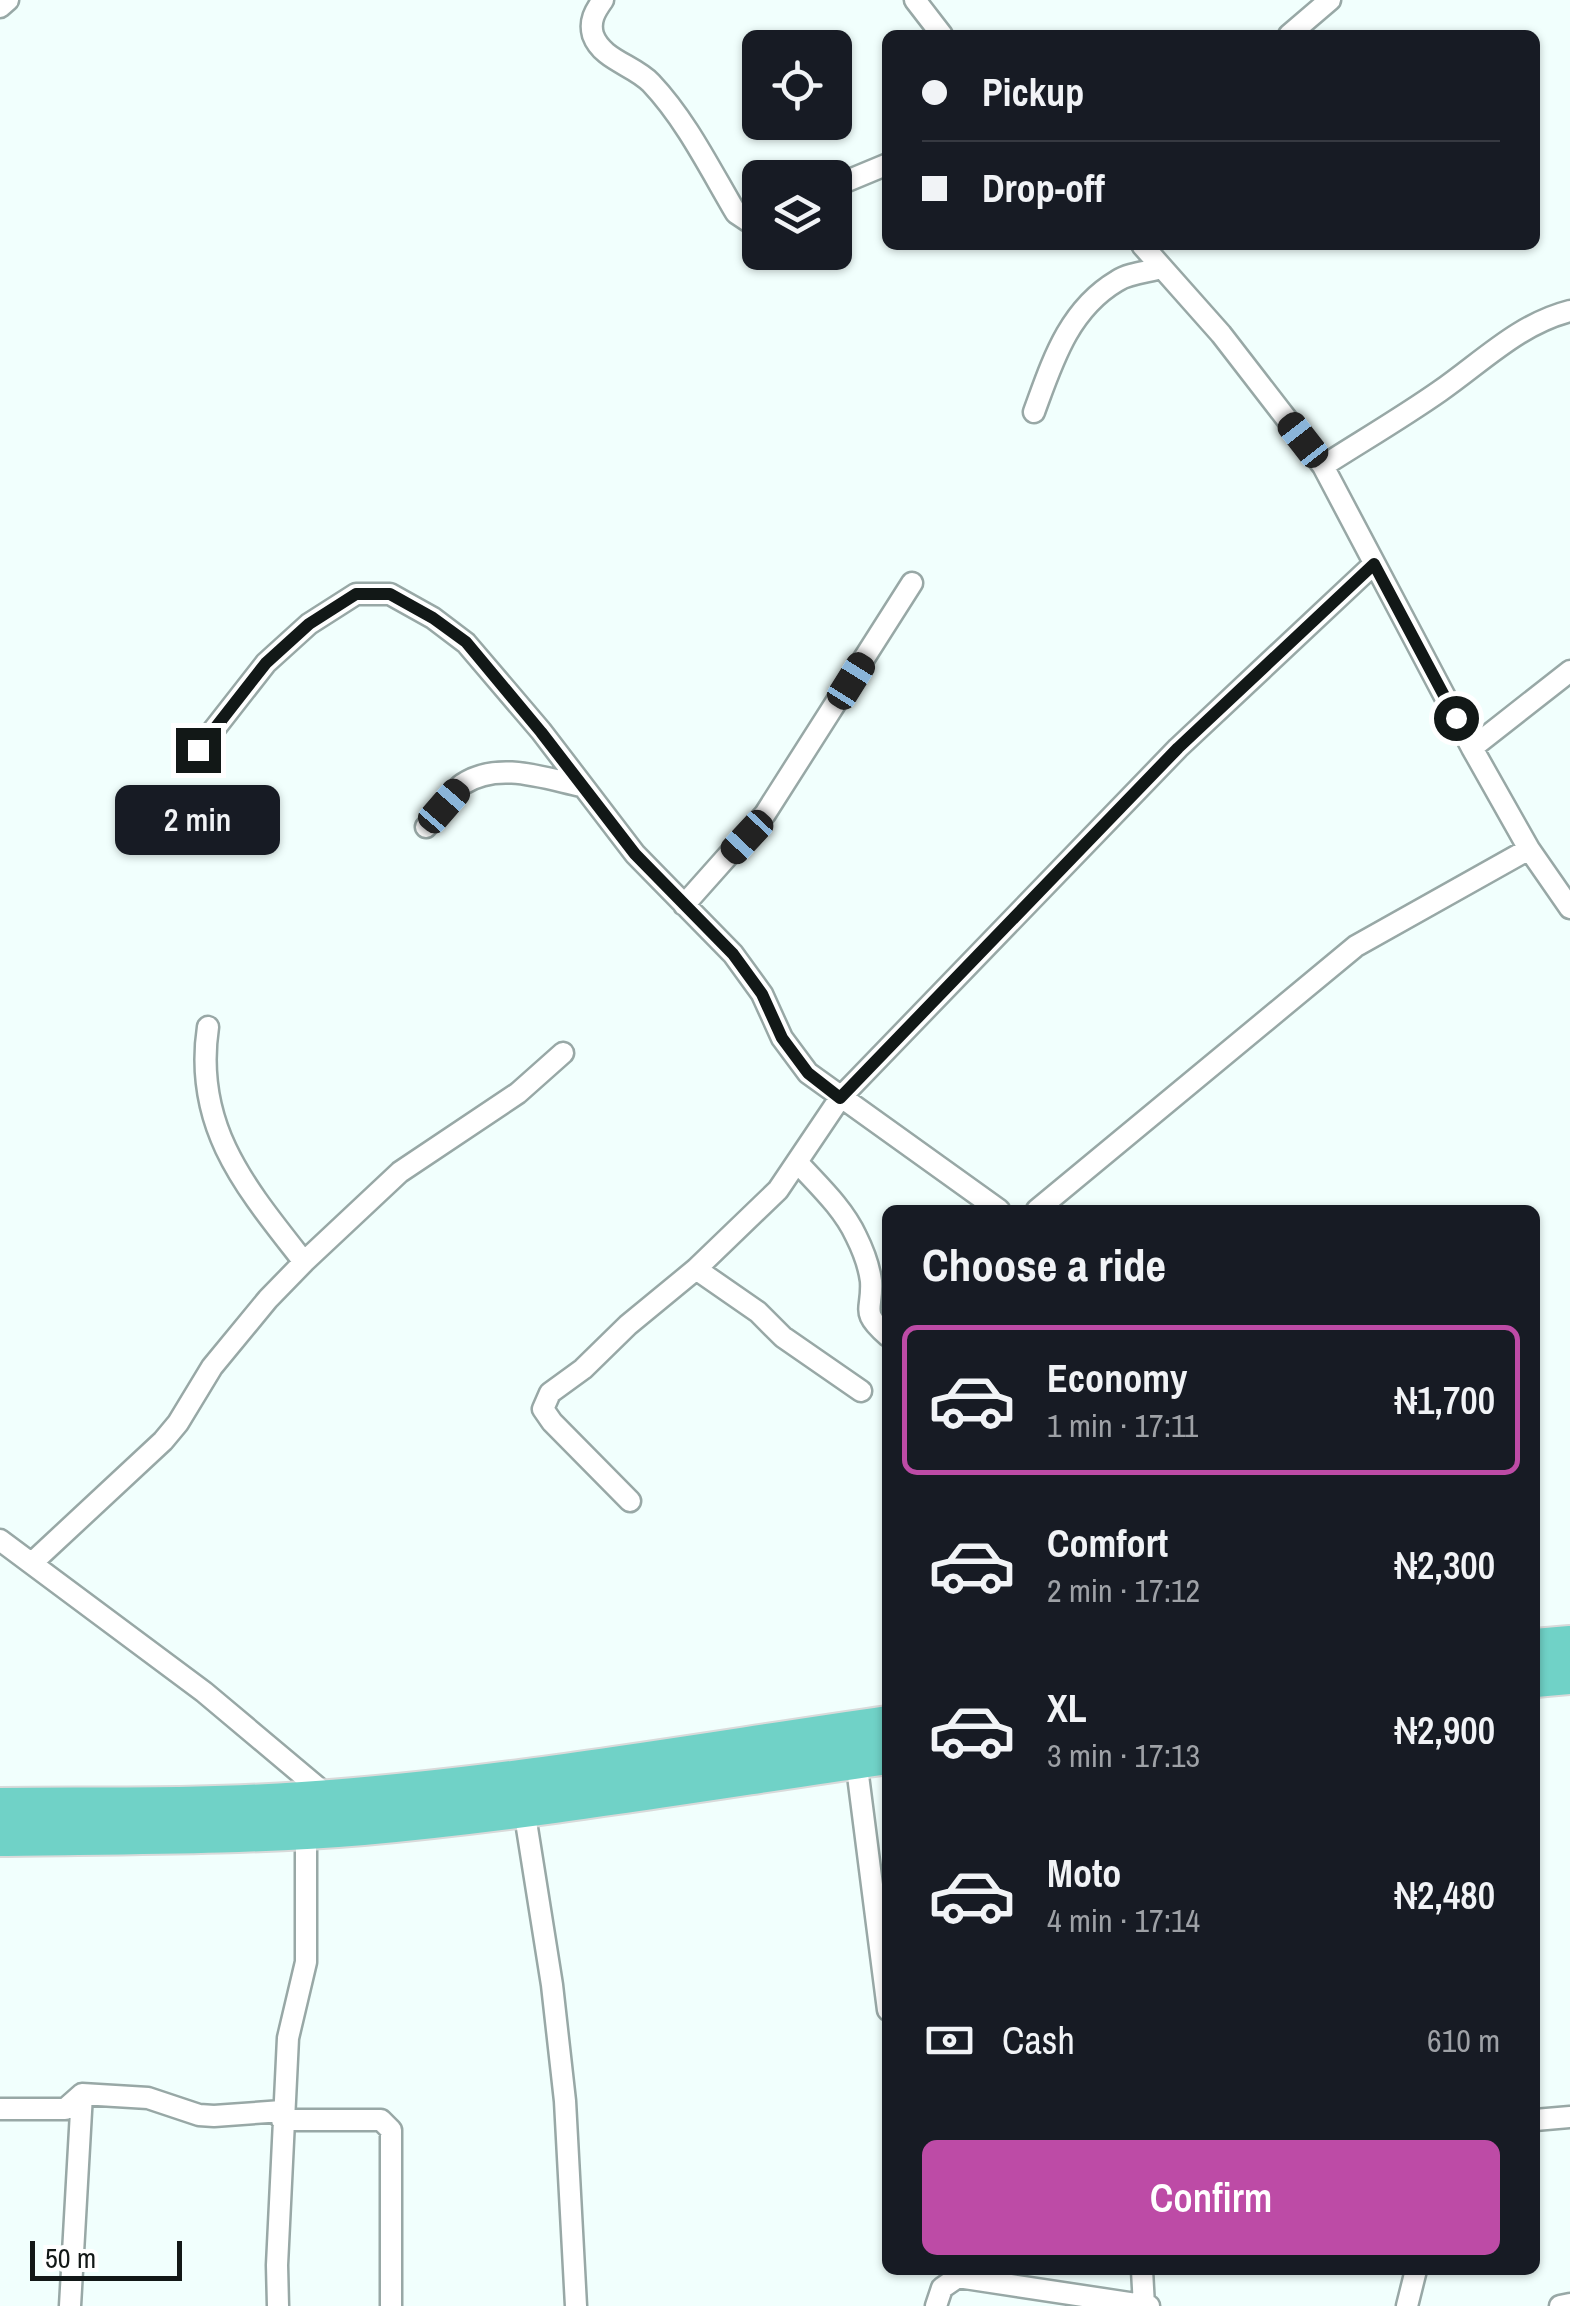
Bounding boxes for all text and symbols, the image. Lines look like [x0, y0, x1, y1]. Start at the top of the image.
map controls [742, 30, 852, 270]
button: locate [742, 30, 852, 140]
text: Pickup [982, 67, 1084, 118]
button: layers [742, 160, 852, 270]
text: Drop-off [982, 163, 1105, 214]
car [1273, 407, 1333, 473]
car [822, 648, 880, 714]
route start [1434, 696, 1479, 741]
route end [176, 728, 221, 773]
car [413, 774, 475, 838]
callout: 2 min [116, 785, 280, 855]
text: 2 min [164, 798, 231, 841]
car [716, 805, 778, 869]
text: Choose a ride [922, 1234, 1166, 1295]
text: Economy [1047, 1353, 1187, 1404]
icon: car [927, 1355, 1017, 1445]
text: ₦1,700 [1395, 1375, 1495, 1426]
text: 1 min · 17:11 [1047, 1404, 1198, 1447]
text: Comfort [1047, 1518, 1168, 1569]
icon: car [927, 1520, 1017, 1610]
text: ₦2,300 [1395, 1540, 1495, 1591]
text: 2 min · 17:12 [1047, 1569, 1200, 1612]
text: XL [1047, 1683, 1087, 1734]
icon: car [927, 1685, 1017, 1775]
text: ₦2,900 [1395, 1705, 1495, 1756]
text: 3 min · 17:13 [1047, 1734, 1200, 1777]
text: Moto [1047, 1848, 1121, 1899]
icon: car [927, 1850, 1017, 1940]
text: ₦2,480 [1395, 1870, 1495, 1921]
text: 4 min · 17:14 [1047, 1899, 1200, 1942]
icon: cash [922, 2013, 977, 2068]
text: Cash [1002, 2015, 1075, 2066]
text: 610 m [1427, 2019, 1500, 2062]
button: Confirm [922, 2140, 1500, 2255]
scale bar [30, 2236, 182, 2280]
text: 50 m [45, 2239, 96, 2277]

